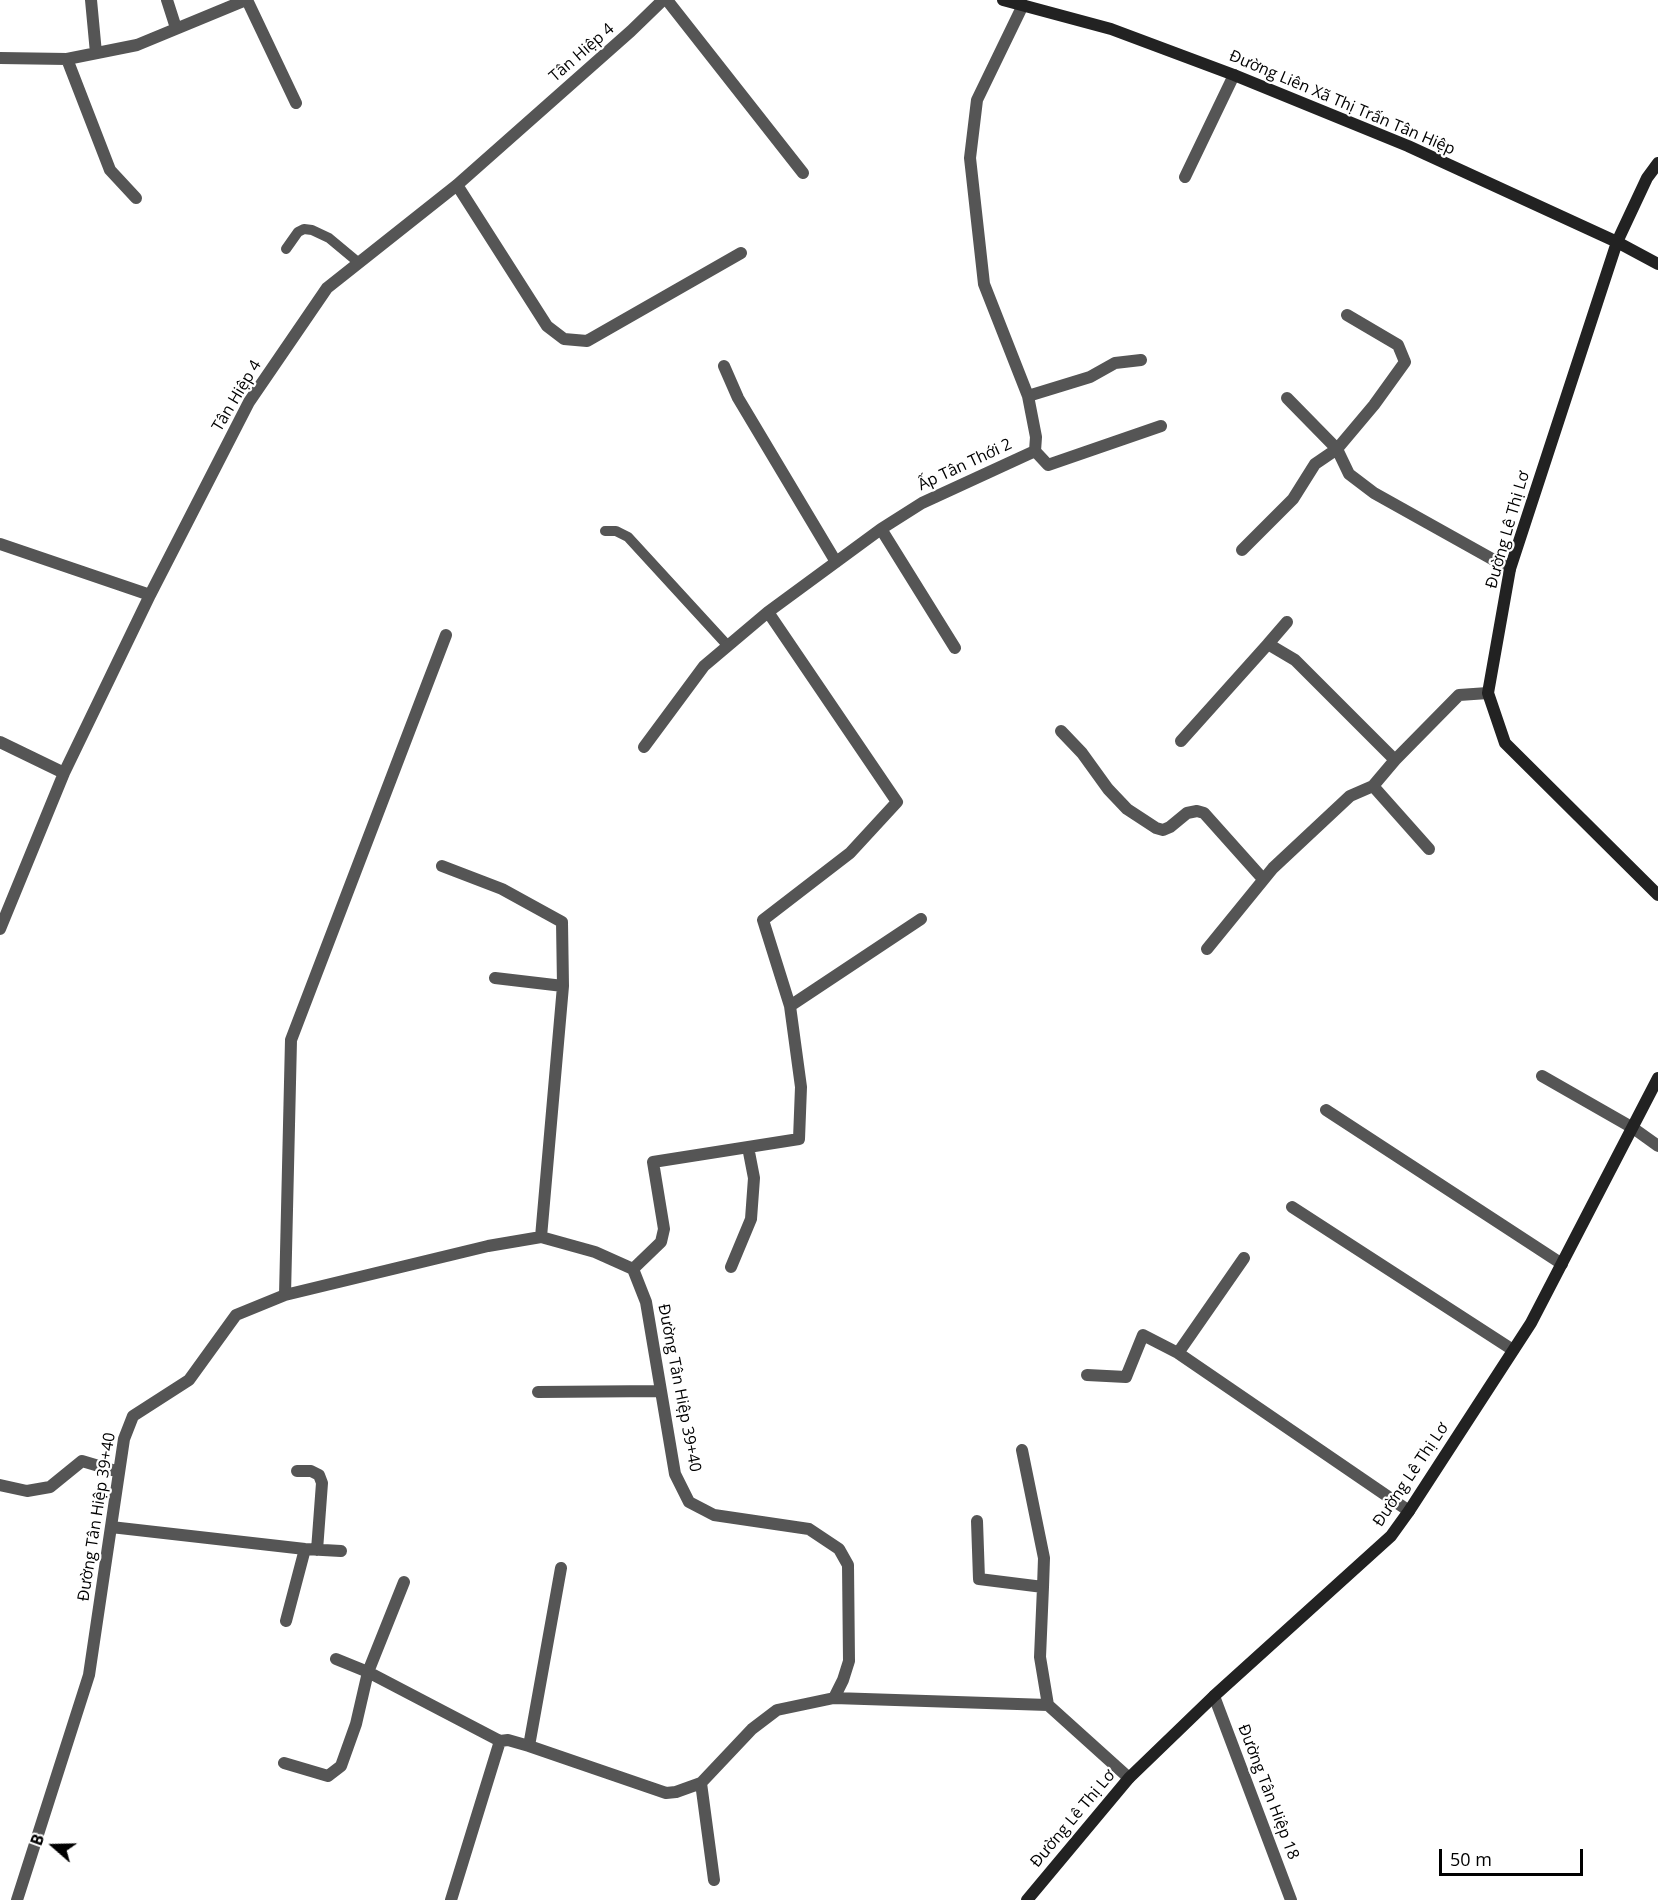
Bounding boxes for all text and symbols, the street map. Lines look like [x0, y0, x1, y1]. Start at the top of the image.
street label: Tân Hiệp 4 [546, 20, 618, 86]
street label: Đường Liên Xã Thị Trấn Tân Hiệp [1226, 47, 1458, 159]
street label: Tân Hiệp 4 [208, 357, 266, 435]
street label: Ấp Tân Thới 2 [915, 435, 1015, 495]
street label: Đường Lê Thị Lơ [1482, 469, 1534, 591]
street label: Đường Tân Hiệp 39+40 [653, 1302, 705, 1474]
street label: Đường Lê Thị Lơ [1369, 1419, 1453, 1531]
street label: Đường Tân Hiệp 39+40 [74, 1431, 120, 1603]
street label: Đường Tân Hiệp 18 [1233, 1722, 1303, 1862]
street label: Đường Lê Thị Lơ [1027, 1766, 1119, 1872]
north arrow [24, 1816, 84, 1876]
text: B [25, 1831, 49, 1849]
scale bar [1442, 1837, 1586, 1875]
text: 50 m [1450, 1847, 1492, 1871]

